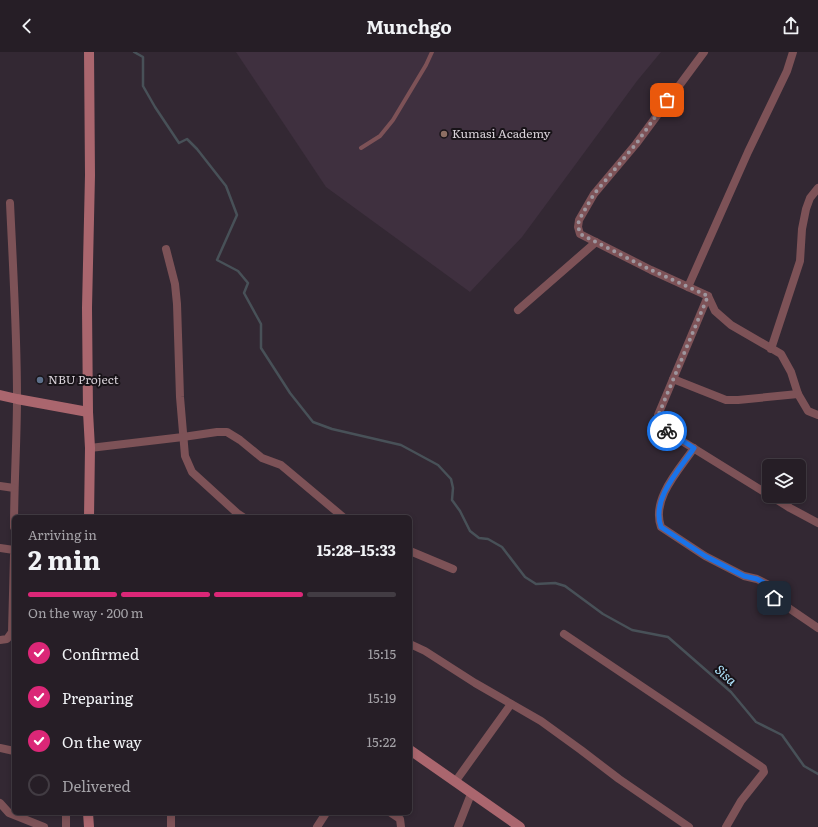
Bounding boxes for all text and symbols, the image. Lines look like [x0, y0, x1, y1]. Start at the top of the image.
text: Munchgo [366, 13, 452, 40]
icon: back [16, 15, 38, 37]
icon: share [780, 15, 802, 37]
pin [650, 83, 684, 117]
icon: bag [656, 89, 678, 111]
place label: Kumasi Academy [452, 124, 550, 142]
marker: Kumasi Academy [439, 129, 449, 139]
place label: NBU Project [48, 370, 119, 388]
marker: NBU Project [35, 375, 45, 385]
courier [647, 411, 687, 451]
icon: bike [656, 420, 678, 442]
map controls [762, 459, 806, 503]
button: layers [762, 459, 806, 503]
text: Arriving in [28, 525, 97, 544]
text: 15:28–15:33 [317, 538, 396, 561]
text: 2 min [28, 539, 101, 578]
pin [757, 581, 791, 615]
icon: home [763, 587, 785, 609]
text: On the way · 200 m [28, 603, 143, 622]
icon: check [28, 642, 50, 664]
text: Confirmed [62, 642, 139, 665]
text: 15:15 [368, 644, 396, 663]
water label: Sisa [711, 660, 742, 690]
icon: check [28, 686, 50, 708]
text: Preparing [62, 686, 133, 709]
text: 15:19 [368, 688, 396, 707]
icon: check [28, 730, 50, 752]
text: On the way [62, 730, 142, 753]
text: 15:22 [367, 732, 396, 751]
text: Delivered [62, 774, 131, 797]

